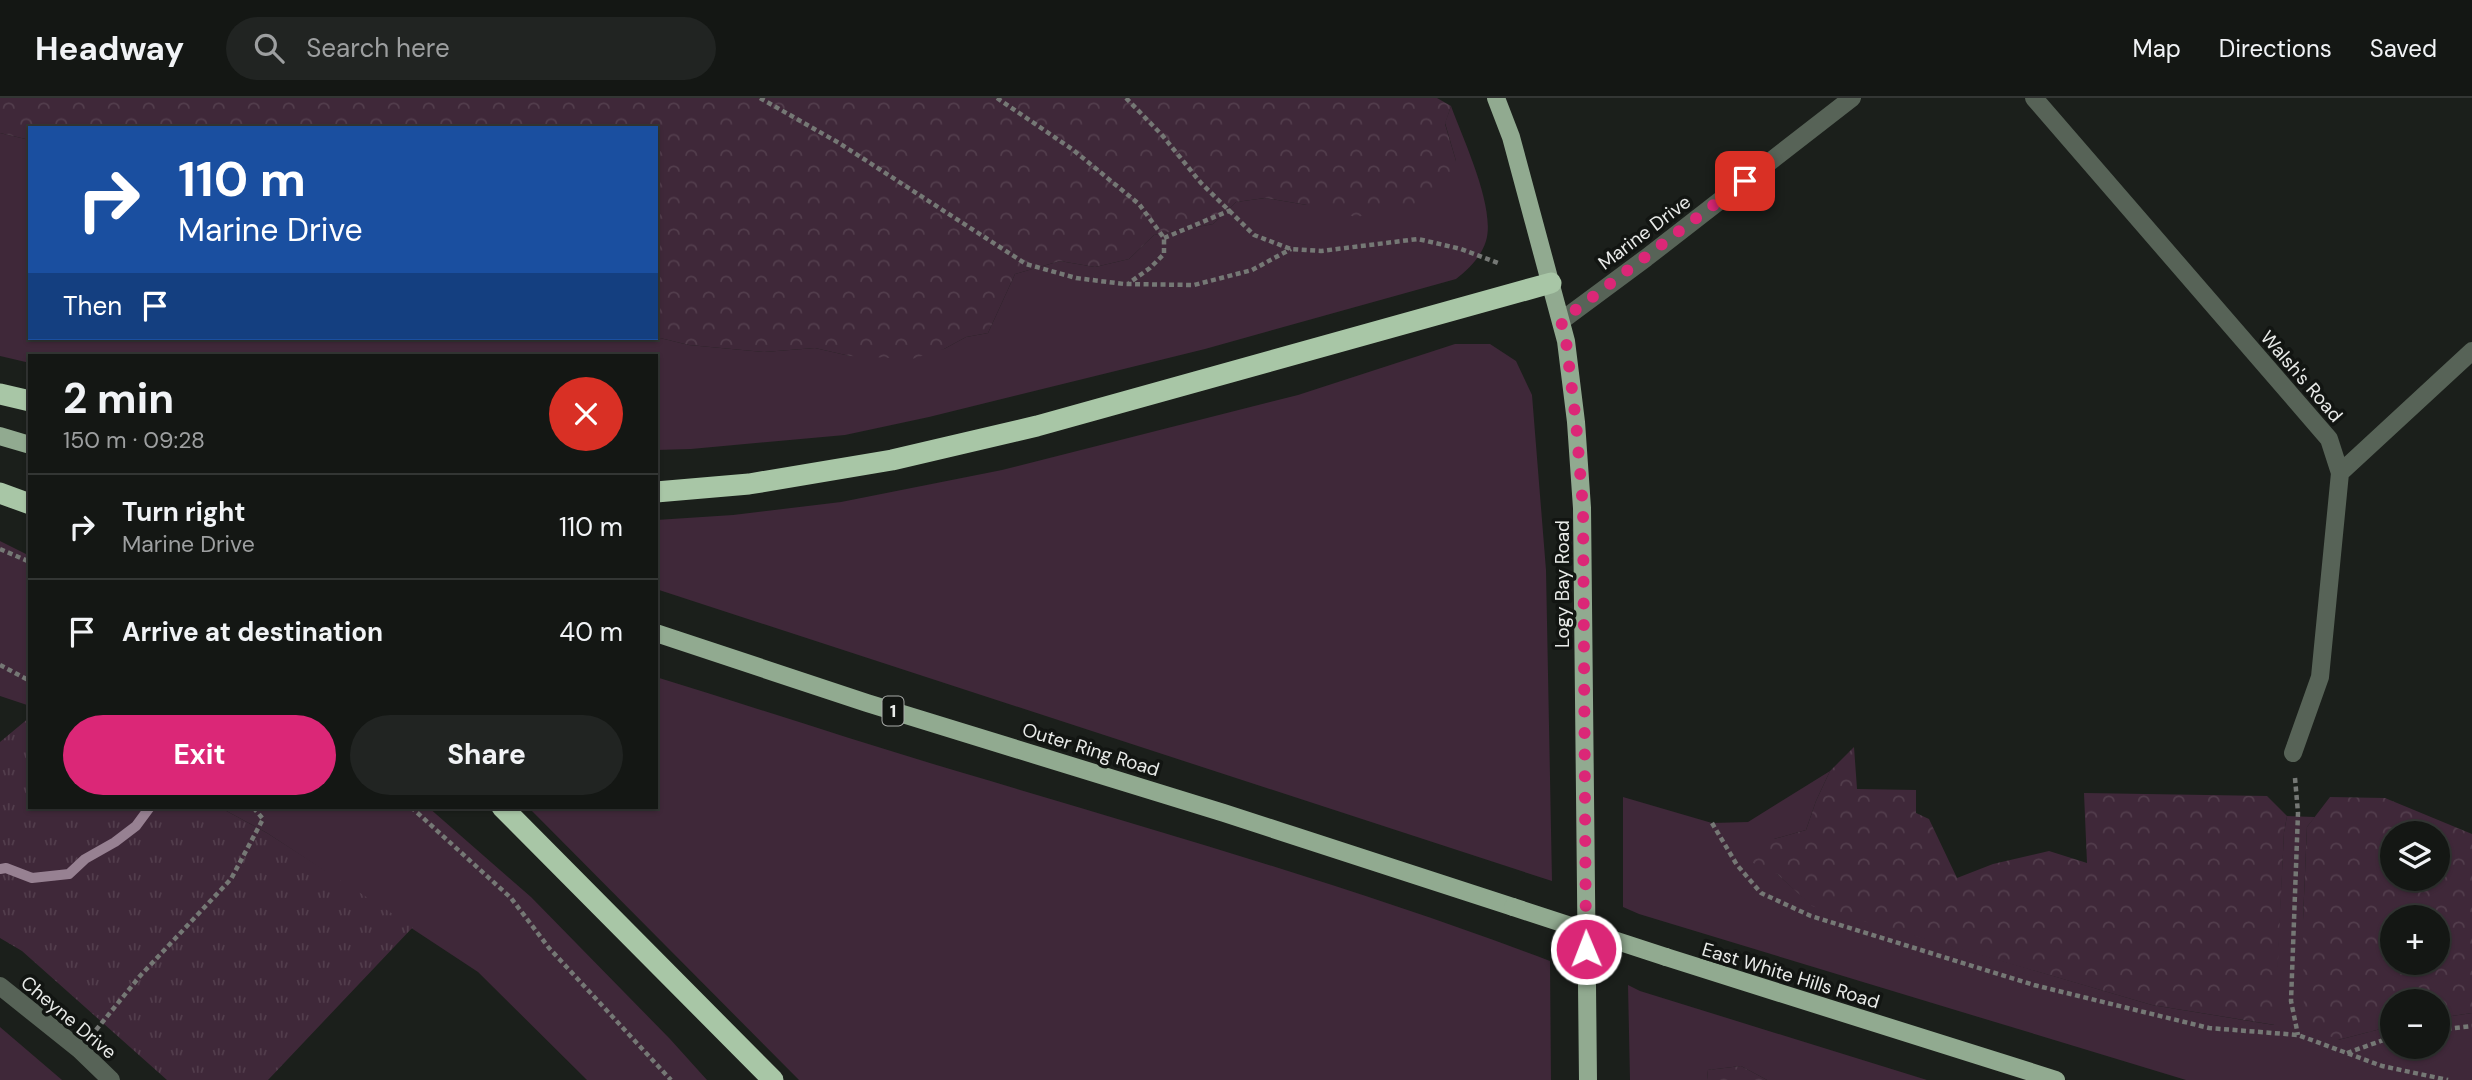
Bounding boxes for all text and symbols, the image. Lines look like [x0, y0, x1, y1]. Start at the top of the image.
search box [226, 17, 716, 80]
text: Headway [35, 27, 184, 70]
icon: search [250, 29, 288, 67]
text: Search here [306, 31, 450, 65]
text: Map [2133, 33, 2181, 64]
text: Directions [2219, 33, 2332, 64]
text: Saved [2370, 33, 2437, 64]
text: 110 m [178, 147, 306, 211]
pin [1715, 151, 1775, 211]
icon: right [63, 154, 154, 245]
icon: arrive [1726, 162, 1764, 200]
street label: Marine Drive [1593, 189, 1696, 275]
text: Marine Drive [178, 209, 363, 251]
icon: arrive [136, 287, 174, 325]
text: Then [63, 289, 122, 323]
street label: Walsh's Road [2255, 325, 2348, 427]
text: 2 min [63, 371, 174, 426]
button: close [549, 377, 623, 451]
text: 150 m · 09:28 [63, 425, 205, 455]
text: Turn right [122, 495, 246, 529]
icon: right [63, 508, 101, 546]
text: 110 m [559, 510, 623, 544]
street label: Logy Bay Road [1550, 520, 1575, 648]
text: Marine Drive [122, 529, 255, 559]
icon: arrive [63, 613, 101, 651]
text: Arrive at destination [122, 615, 383, 649]
text: 40 m [559, 615, 623, 649]
road number: 1 [882, 696, 903, 726]
button: Exit [63, 715, 336, 795]
button: Share [350, 715, 623, 795]
street label: Outer Ring Road [1019, 717, 1163, 782]
map controls [2380, 821, 2450, 1059]
button: layers [2380, 821, 2450, 891]
button: + [2380, 905, 2450, 975]
position arrow [1549, 912, 1623, 986]
street label: East White Hills Road [1699, 937, 1883, 1014]
street label: Cheyne Drive [16, 970, 122, 1065]
button: − [2380, 989, 2450, 1059]

